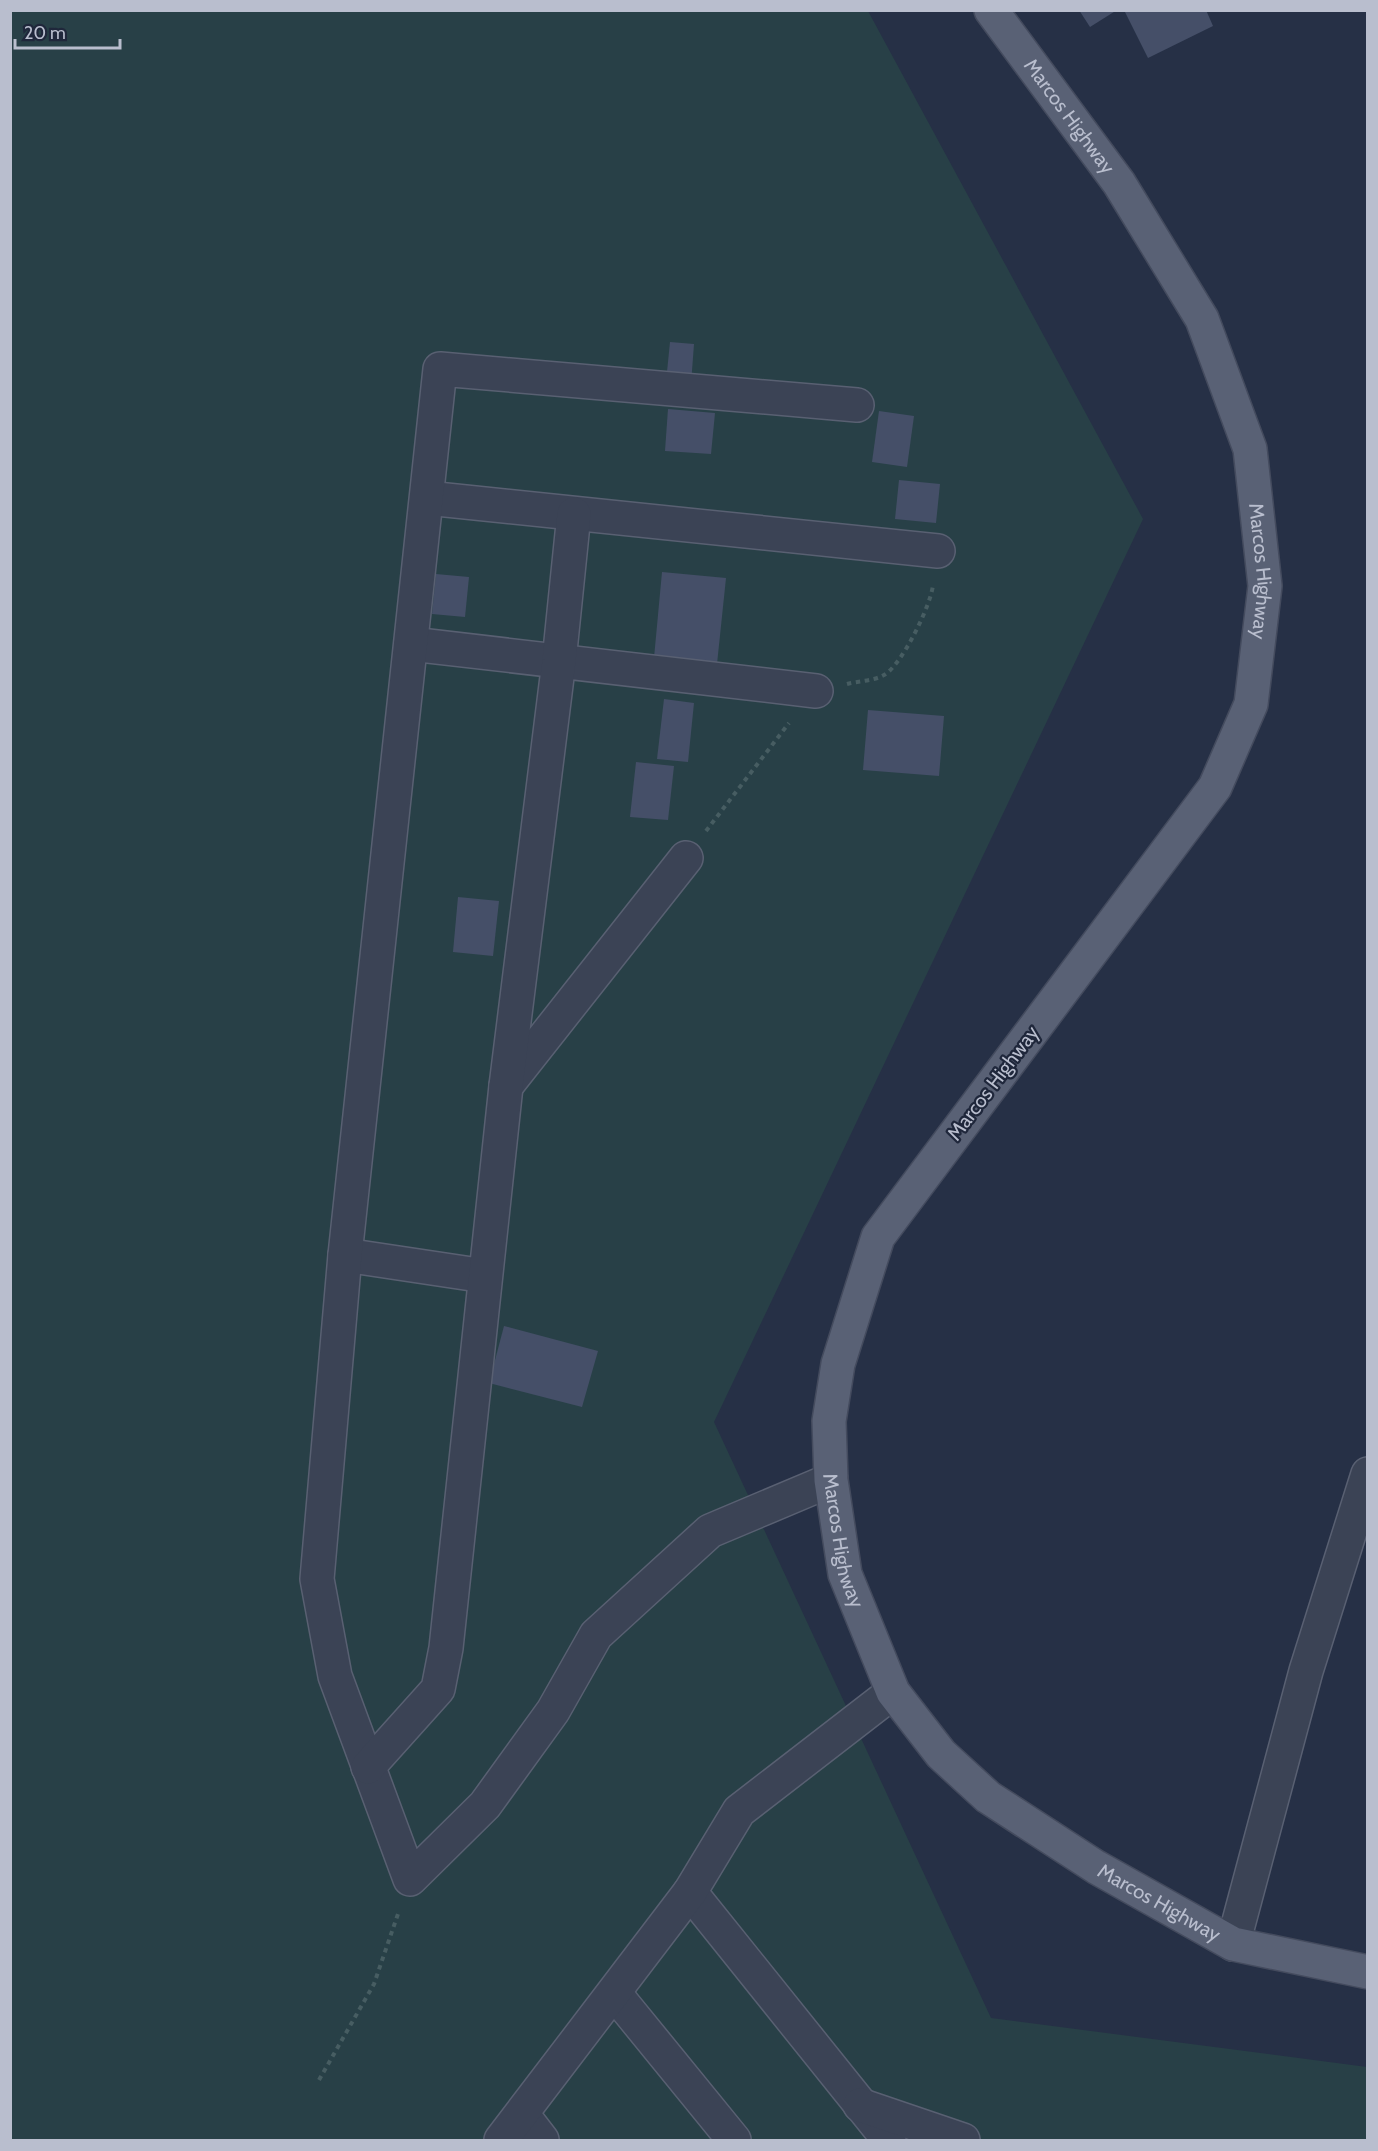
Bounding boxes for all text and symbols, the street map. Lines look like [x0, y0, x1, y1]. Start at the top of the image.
scale bar [15, 12, 120, 50]
text: 20 m [24, 22, 66, 44]
street label: Marcos Highway [1019, 54, 1120, 178]
street label: Marcos Highway [1244, 502, 1277, 641]
street label: Marcos Highway [942, 1021, 1044, 1145]
street label: Marcos Highway [818, 1471, 869, 1611]
street label: Marcos Highway [1094, 1858, 1225, 1947]

